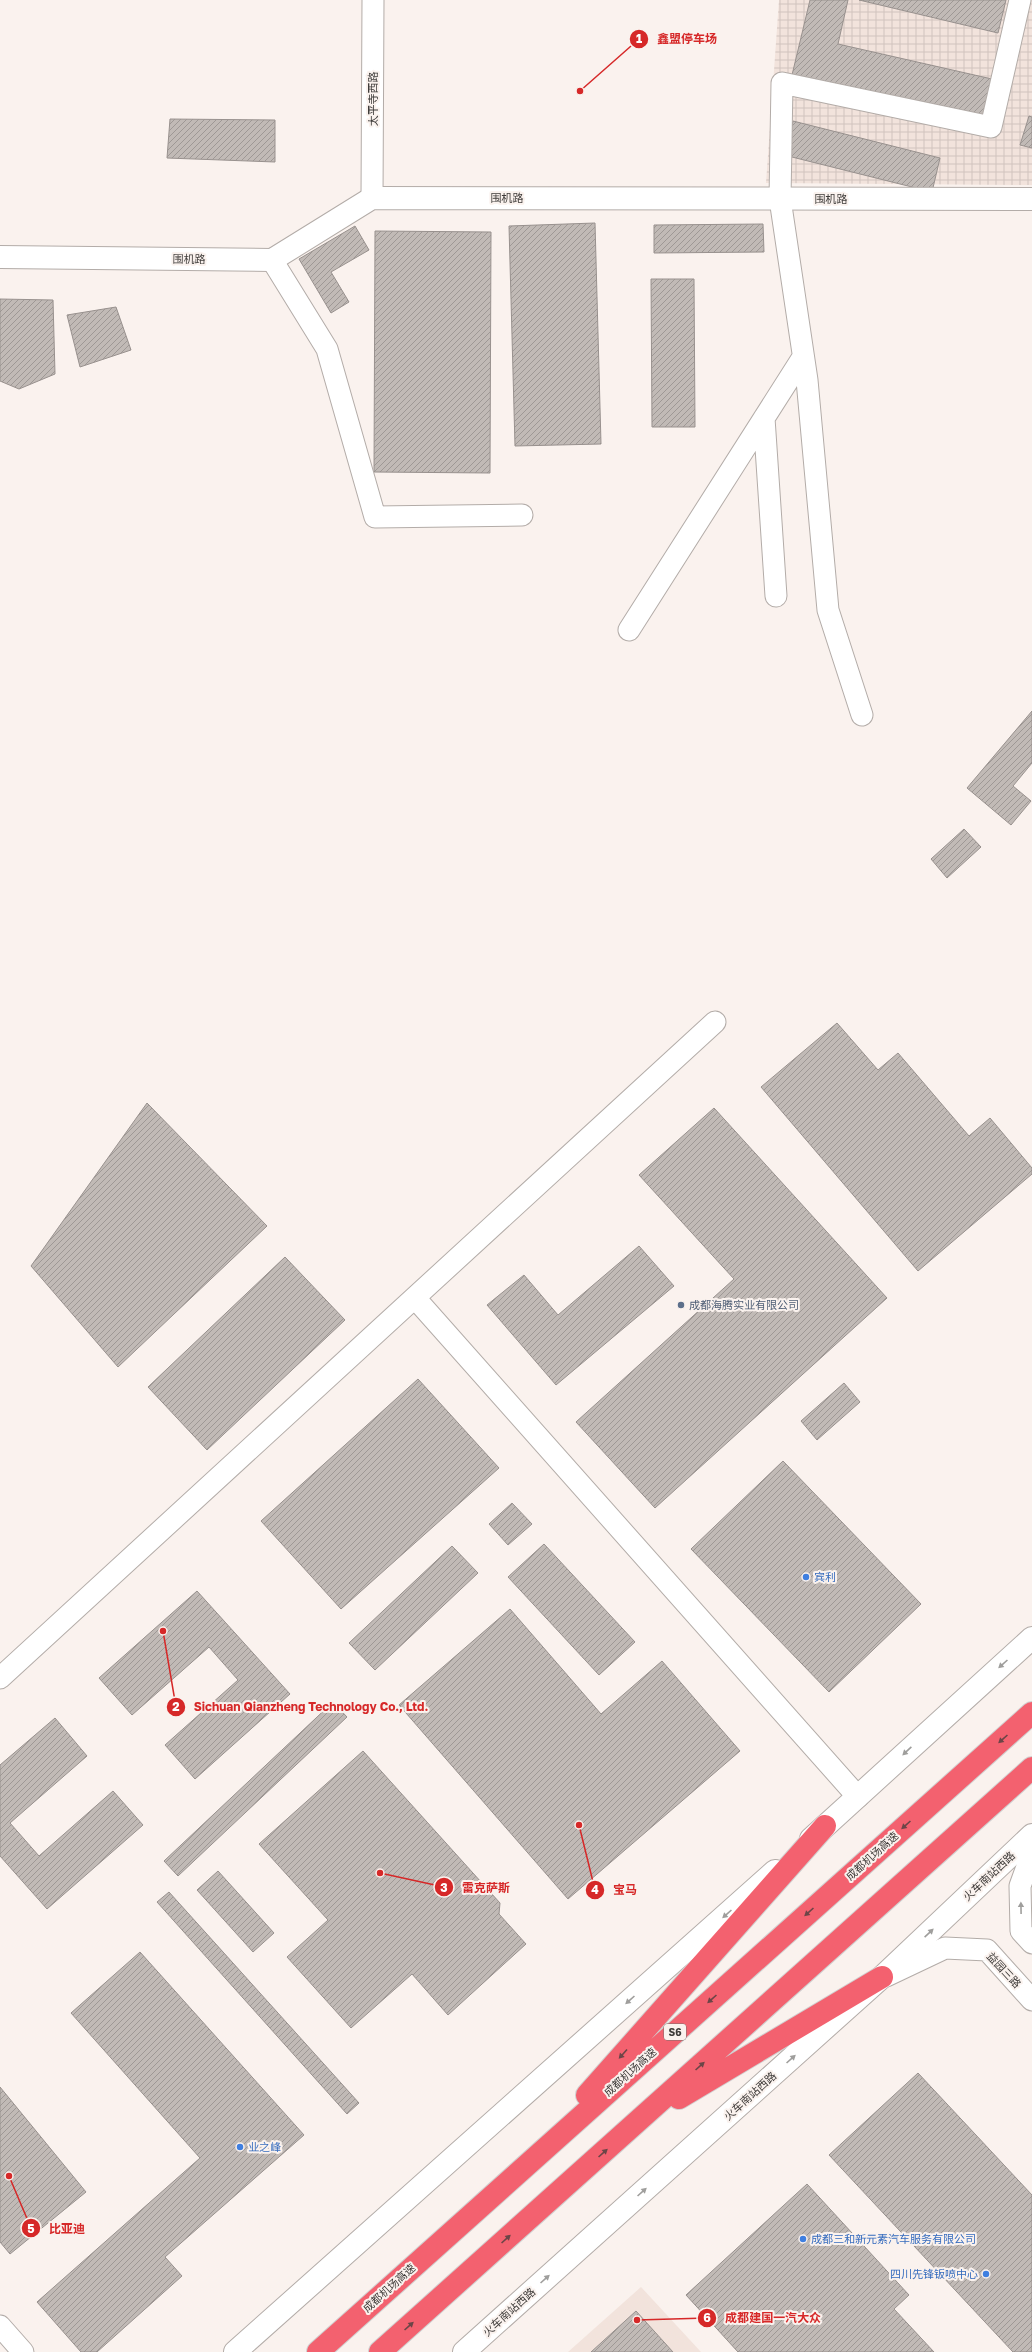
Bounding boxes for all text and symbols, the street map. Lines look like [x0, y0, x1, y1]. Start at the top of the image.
callout: 鑫盟停车场 [629, 27, 725, 51]
text: 1 [636, 31, 642, 46]
text: 鑫盟停车场 [657, 31, 717, 46]
street label: 太平寺西路 [366, 72, 379, 127]
street label: 围机路 [491, 191, 524, 204]
street label: 围机路 [815, 192, 848, 205]
street label: 围机路 [172, 252, 206, 265]
place label: 成都海腾实业有限公司 [689, 1298, 799, 1311]
marker: 成都海腾实业有限公司 [676, 1300, 686, 1310]
place label: 宾利 [814, 1570, 836, 1583]
marker: 宾利 [801, 1572, 811, 1582]
one-way arrow [998, 1659, 1008, 1668]
callout: Sichuan Qianzheng Technology Co., Ltd. [166, 1695, 437, 1719]
text: 2 [172, 1699, 180, 1714]
text: Sichuan Qianzheng Technology Co., Ltd. [194, 1699, 428, 1714]
one-way arrow [998, 1734, 1008, 1743]
one-way arrow [902, 1747, 912, 1756]
one-way arrow [901, 1821, 911, 1830]
street label: 成都机场高速 [843, 1829, 901, 1883]
street label: 火车南站西路 [960, 1848, 1017, 1903]
callout: 雷克萨斯 [434, 1875, 518, 1899]
callout: 宝马 [585, 1878, 645, 1902]
text: 3 [440, 1880, 448, 1895]
text: 雷克萨斯 [462, 1880, 510, 1895]
text: 4 [591, 1882, 599, 1897]
text: 宝马 [613, 1882, 637, 1897]
one-way arrow [1017, 1902, 1024, 1914]
one-way arrow [804, 1907, 814, 1917]
one-way arrow [722, 1909, 733, 1918]
one-way arrow [923, 1929, 934, 1938]
street label: 益园三路 [985, 1949, 1024, 1990]
one-way arrow [707, 1994, 718, 2003]
one-way arrow [626, 1995, 635, 2004]
road number: S6 [664, 2024, 686, 2040]
street label: 成都机场高速 [601, 2045, 659, 2099]
one-way arrow [619, 2050, 628, 2059]
one-way arrow [786, 2054, 796, 2063]
one-way arrow [695, 2061, 705, 2071]
street label: 火车南站西路 [721, 2069, 779, 2123]
place label: 业之峰 [248, 2140, 281, 2153]
marker: 业之峰 [235, 2142, 245, 2152]
one-way arrow [598, 2148, 608, 2157]
one-way arrow [637, 2187, 647, 2197]
callout: 比亚迪 [21, 2216, 93, 2240]
text: 5 [27, 2221, 35, 2236]
text: 比亚迪 [49, 2221, 85, 2236]
place label: 成都三和新元素汽车服务有限公司 [811, 2232, 976, 2245]
marker: 成都三和新元素汽车服务有限公司 [798, 2234, 808, 2244]
one-way arrow [501, 2235, 511, 2244]
street label: 成都机场高速 [360, 2261, 418, 2315]
place label: 四川先锋钣喷中心 [890, 2267, 978, 2280]
marker: 四川先锋钣喷中心 [981, 2269, 991, 2279]
one-way arrow [540, 2274, 550, 2283]
street label: 火车南站西路 [480, 2285, 538, 2339]
callout: 成都建国一汽大众 [697, 2306, 829, 2330]
text: 6 [703, 2310, 711, 2325]
text: 成都建国一汽大众 [725, 2310, 821, 2325]
one-way arrow [404, 2321, 414, 2331]

